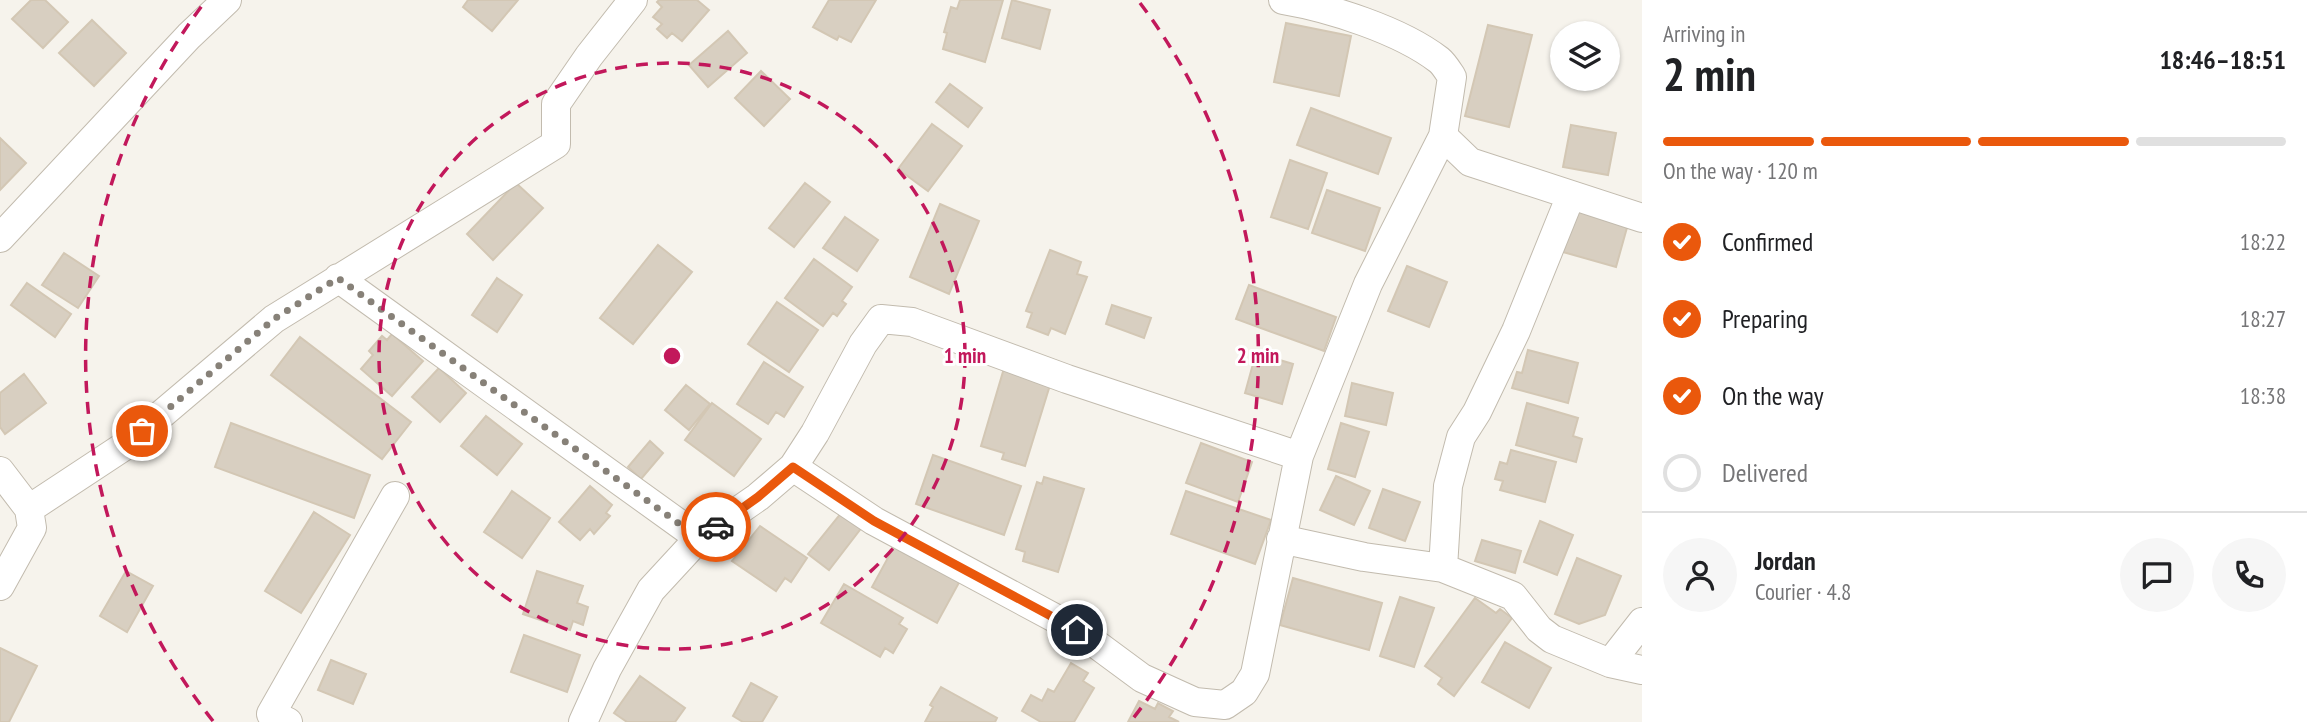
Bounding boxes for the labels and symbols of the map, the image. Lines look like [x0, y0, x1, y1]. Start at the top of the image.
text: 1 min [944, 342, 986, 369]
text: 2 min [1237, 342, 1279, 369]
centre of rings [660, 344, 684, 368]
pin [112, 401, 172, 461]
courier [681, 492, 751, 562]
pin [1047, 600, 1107, 660]

